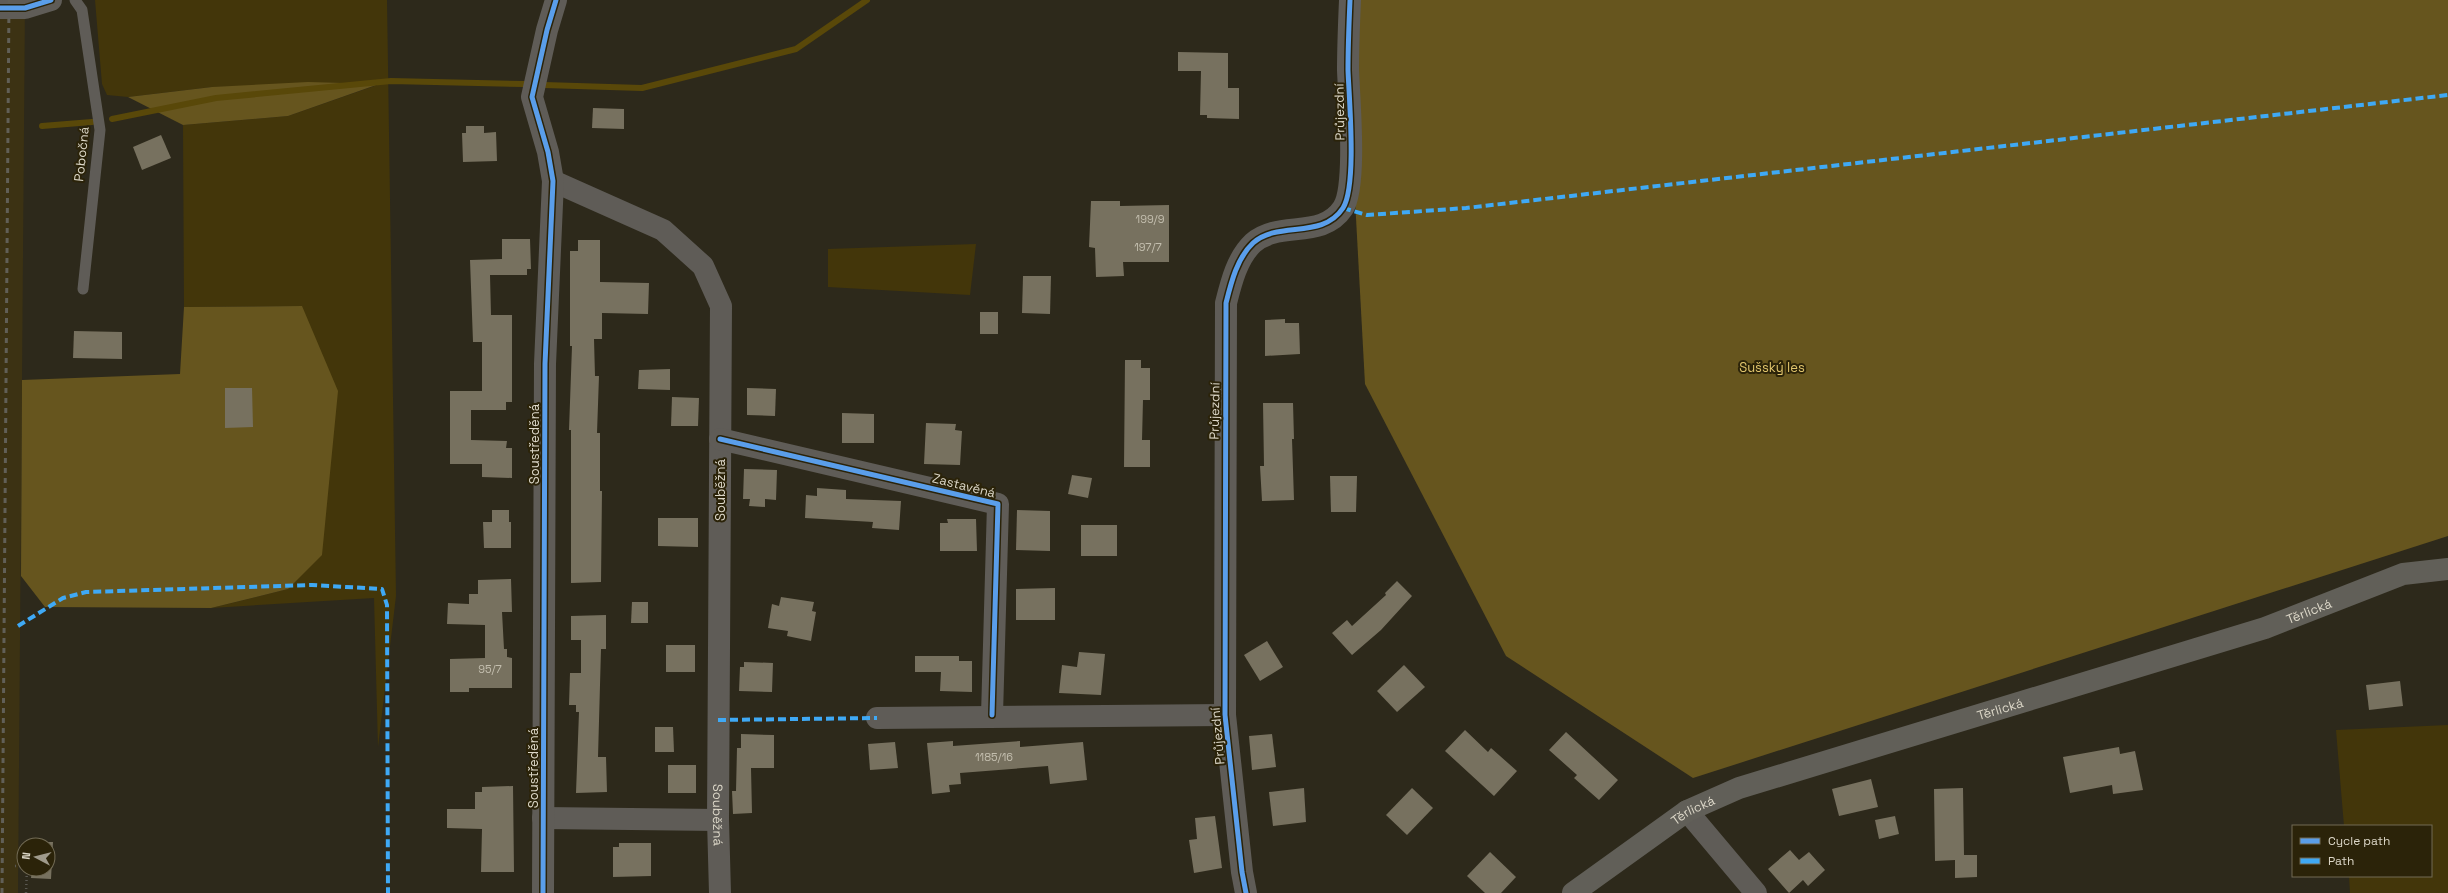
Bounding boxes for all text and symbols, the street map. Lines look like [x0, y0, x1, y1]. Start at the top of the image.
street label: Průjezdní [1330, 82, 1348, 141]
street label: Pobočná [70, 125, 93, 182]
house number: 199/9 [1136, 212, 1165, 226]
house number: 197/7 [1134, 240, 1162, 254]
park label: Sušský les [1739, 359, 1805, 376]
street label: Průjezdní [1206, 381, 1224, 440]
street label: Soustředěná [526, 403, 543, 484]
street label: Souběžná [712, 458, 729, 521]
street label: Zastavěná [930, 469, 998, 502]
street label: Těrlická [2284, 595, 2335, 628]
house number: 95/7 [478, 662, 502, 676]
street label: Těrlická [1975, 694, 2026, 724]
street label: Průjezdní [1206, 706, 1228, 765]
street label: Soustředěná [525, 727, 542, 808]
house number: 1185/16 [975, 750, 1013, 764]
street label: Souběžná [709, 784, 727, 847]
street label: Těrlická [1668, 792, 1718, 829]
legend [2292, 825, 2432, 877]
text: Cycle path [2328, 833, 2390, 849]
north arrow [16, 837, 56, 877]
text: N [19, 851, 33, 860]
text: Path [2328, 853, 2354, 869]

